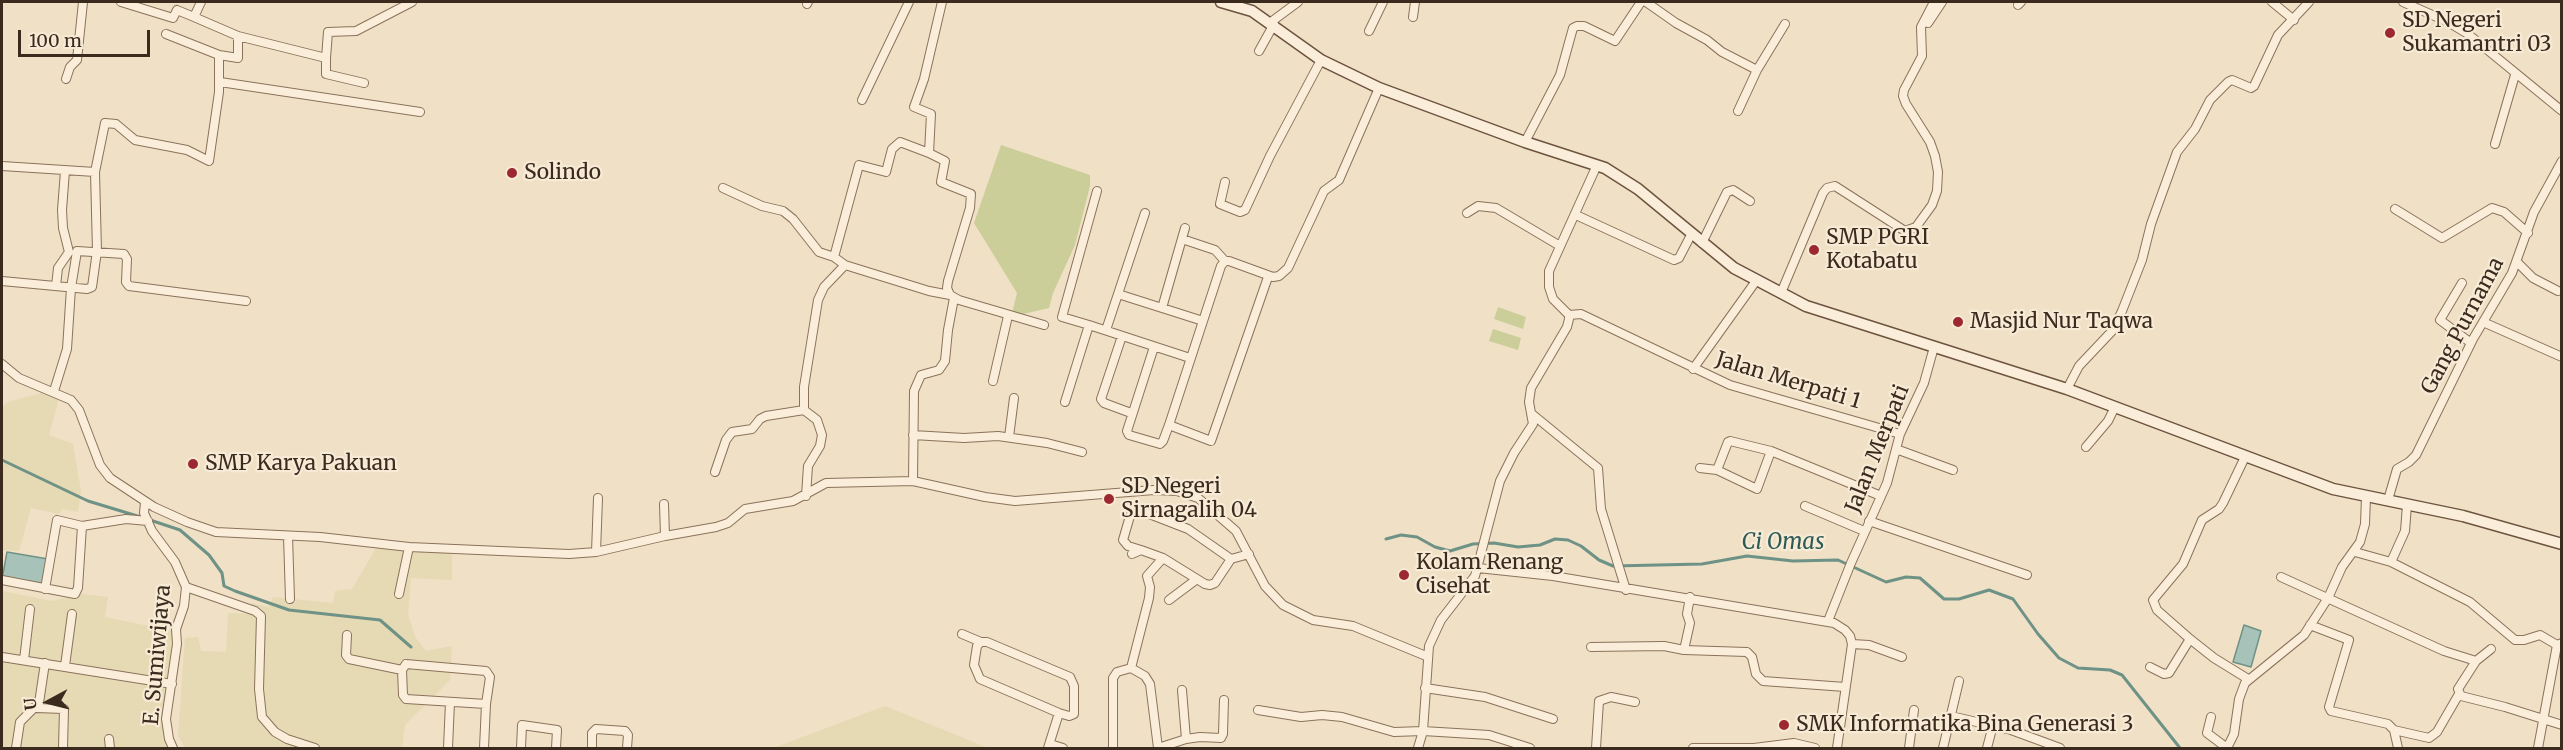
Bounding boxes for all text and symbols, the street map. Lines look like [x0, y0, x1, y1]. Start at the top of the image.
place label: SD Negeri Sukamantri 03 [2402, 8, 2552, 58]
scale bar [21, 18, 153, 56]
marker: SD Negeri Sukamantri 03 [2383, 26, 2397, 40]
text: 100 m [29, 29, 82, 52]
place label: Solindo [524, 160, 601, 186]
marker: Solindo [505, 166, 519, 180]
place label: SMP PGRI Kotabatu [1826, 225, 1929, 275]
marker: SMP PGRI Kotabatu [1807, 243, 1821, 257]
street label: Gang Purnama [2416, 253, 2510, 399]
place label: Masjid Nur Taqwa [1970, 309, 2153, 335]
marker: Masjid Nur Taqwa [1951, 315, 1965, 329]
street label: Jalan Merpati 1 [1712, 347, 1864, 415]
street label: Jalan Merpati [1841, 381, 1915, 517]
place label: SMP Karya Pakuan [205, 451, 397, 477]
marker: SMP Karya Pakuan [186, 457, 200, 471]
place label: SD Negeri Sirnagalih 04 [1121, 474, 1257, 524]
marker: SD Negeri Sirnagalih 04 [1102, 492, 1116, 506]
water label: Ci Omas [1742, 530, 1824, 556]
place label: Kolam Renang Cisehat [1416, 550, 1563, 600]
marker: Kolam Renang Cisehat [1397, 568, 1411, 582]
street label: E. Sumiwijaya [139, 584, 177, 726]
north arrow [18, 672, 78, 732]
text: U [19, 697, 41, 711]
place label: SMK Informatika Bina Generasi 3 [1796, 712, 2133, 738]
marker: SMK Informatika Bina Generasi 3 [1777, 718, 1791, 732]

